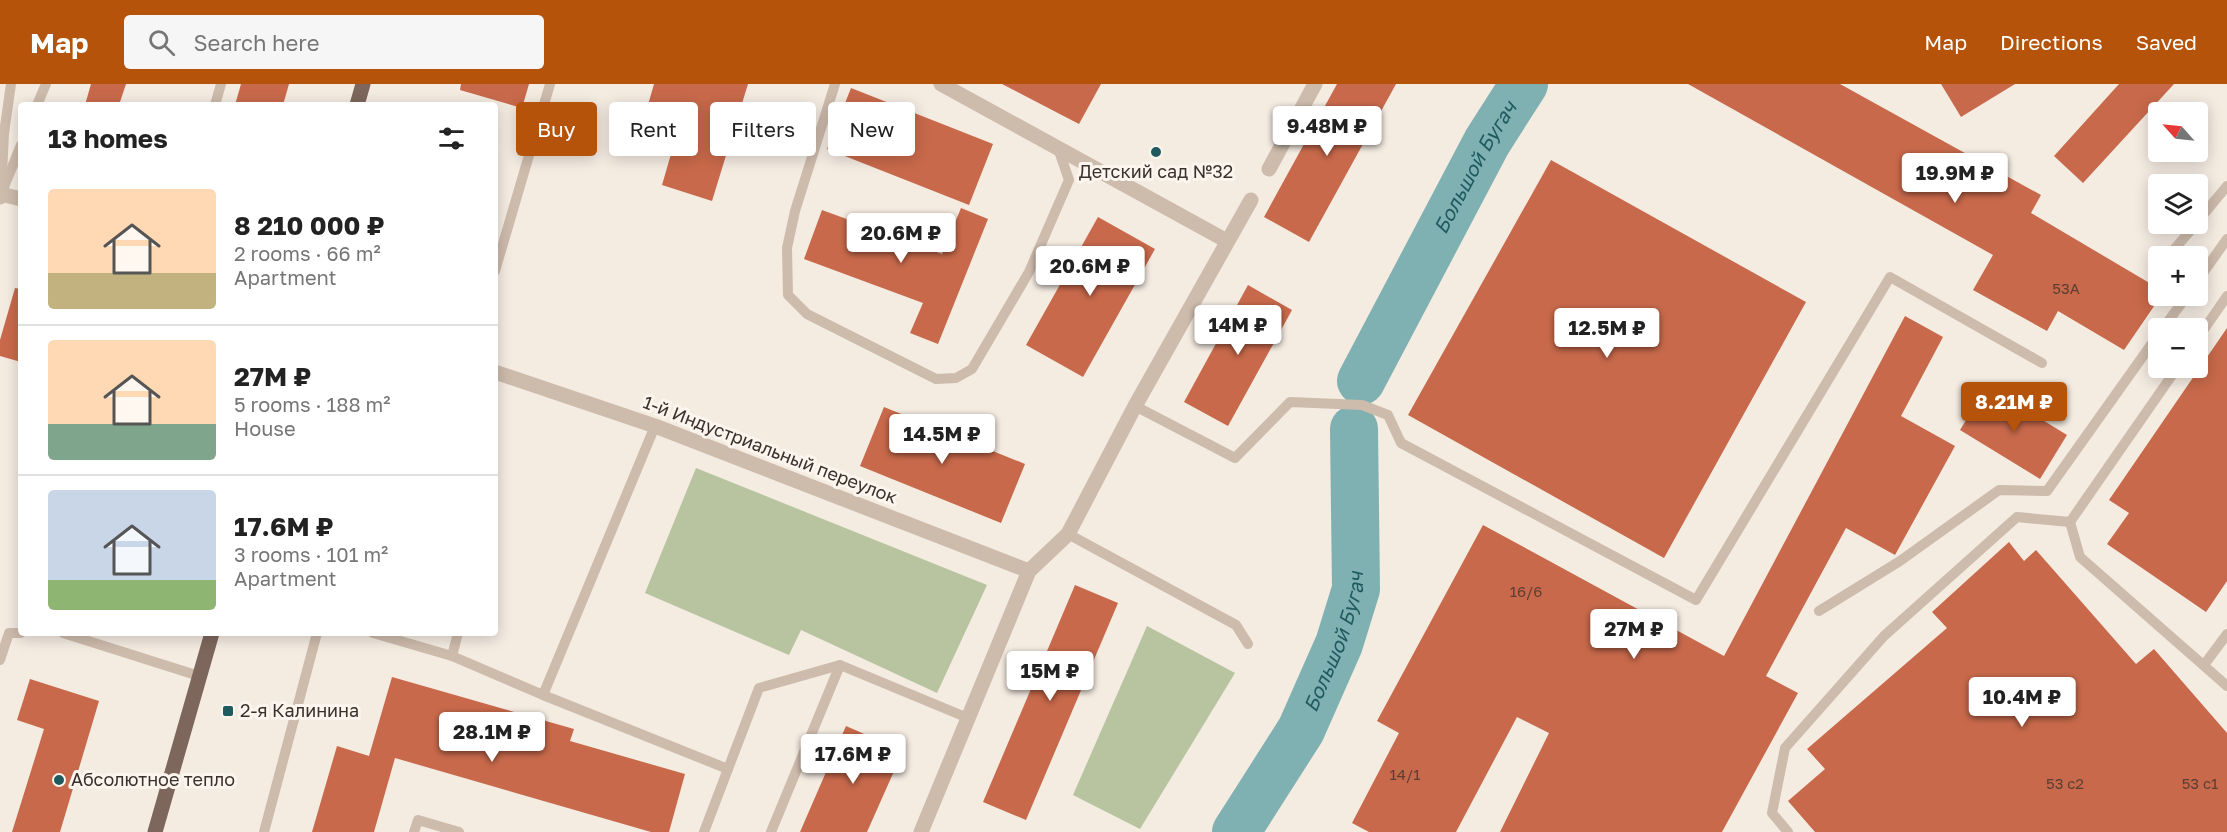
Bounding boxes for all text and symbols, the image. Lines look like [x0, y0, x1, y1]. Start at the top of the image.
search box [124, 15, 544, 69]
text: Map [30, 26, 88, 59]
icon: search [145, 26, 178, 59]
text: Search here [193, 29, 319, 56]
text: Map [1924, 29, 1967, 55]
text: Directions [2000, 29, 2103, 55]
text: Saved [2136, 29, 2197, 55]
water label: Большой Бугач [1428, 95, 1522, 237]
chip: Buy [516, 102, 597, 156]
chip: Rent [609, 102, 698, 156]
chip: Filters [710, 102, 816, 156]
chip: New [828, 102, 915, 156]
north arrow [2148, 102, 2208, 162]
map controls [2148, 102, 2208, 378]
pin: 9.48M ₽ [1272, 106, 1382, 157]
text: 9.48M ₽ [1287, 113, 1367, 137]
icon: filters [435, 122, 468, 155]
text: 13 homes [48, 123, 168, 154]
marker: Детский сад №32 [1149, 145, 1163, 159]
pin: 19.9M ₽ [1900, 153, 2010, 204]
place label: Детский сад №32 [1079, 160, 1233, 182]
text: 19.9M ₽ [1916, 160, 1994, 184]
button: layers [2148, 174, 2208, 234]
text: 8 210 000 ₽ [234, 210, 385, 241]
icon: home [96, 213, 168, 285]
pin: 20.6M ₽ [846, 213, 956, 264]
text: 20.6M ₽ [861, 220, 941, 244]
text: 2 rooms · 66 m² [234, 241, 381, 265]
pin: 20.6M ₽ [1035, 246, 1145, 297]
button: + [2148, 246, 2208, 306]
text: 20.6M ₽ [1050, 253, 1130, 277]
text: Apartment [234, 265, 337, 289]
house number: 53А [2052, 279, 2080, 297]
pin: 14M ₽ [1196, 305, 1280, 356]
pin: 12.5M ₽ [1552, 308, 1662, 359]
text: 14M ₽ [1208, 312, 1268, 336]
text: 12.5M ₽ [1568, 315, 1646, 339]
button: − [2148, 318, 2208, 378]
text: 27M ₽ [234, 361, 311, 392]
icon: home [96, 364, 168, 436]
pin: 8.21M ₽ [1959, 382, 2069, 433]
text: 8.21M ₽ [1975, 389, 2053, 413]
street label: 1-й Индустриальный переулок [640, 390, 901, 508]
text: 5 rooms · 188 m² [234, 392, 391, 416]
pin: 14.5M ₽ [887, 414, 997, 465]
text: House [234, 416, 296, 440]
text: 14.5M ₽ [903, 421, 981, 445]
text: 17.6M ₽ [234, 511, 334, 542]
icon: home [96, 514, 168, 586]
text: 3 rooms · 101 m² [234, 542, 388, 566]
text: Apartment [234, 566, 337, 590]
water label: Большой Бугач [1298, 570, 1367, 715]
house number: 16/6 [1510, 582, 1542, 600]
pin: 27M ₽ [1592, 609, 1676, 660]
text: 27M ₽ [1604, 616, 1664, 640]
pin: 15M ₽ [1008, 651, 1092, 702]
text: 15M ₽ [1021, 658, 1079, 682]
pin: 10.4M ₽ [1967, 677, 2077, 728]
text: 10.4M ₽ [1983, 684, 2061, 708]
place label: 2-я Калинина [240, 699, 359, 721]
marker: 2-я Калинина [221, 704, 235, 718]
pin: 28.1M ₽ [437, 712, 547, 763]
text: 28.1M ₽ [453, 719, 531, 743]
pin: 17.6M ₽ [798, 734, 908, 785]
text: 17.6M ₽ [815, 741, 891, 765]
house number: 14/1 [1390, 765, 1420, 783]
place label: Абсолютное тепло [71, 768, 235, 790]
marker: Абсолютное тепло [52, 773, 66, 787]
house number: 53 с2 [2046, 774, 2084, 792]
house number: 53 с1 [2182, 774, 2218, 792]

